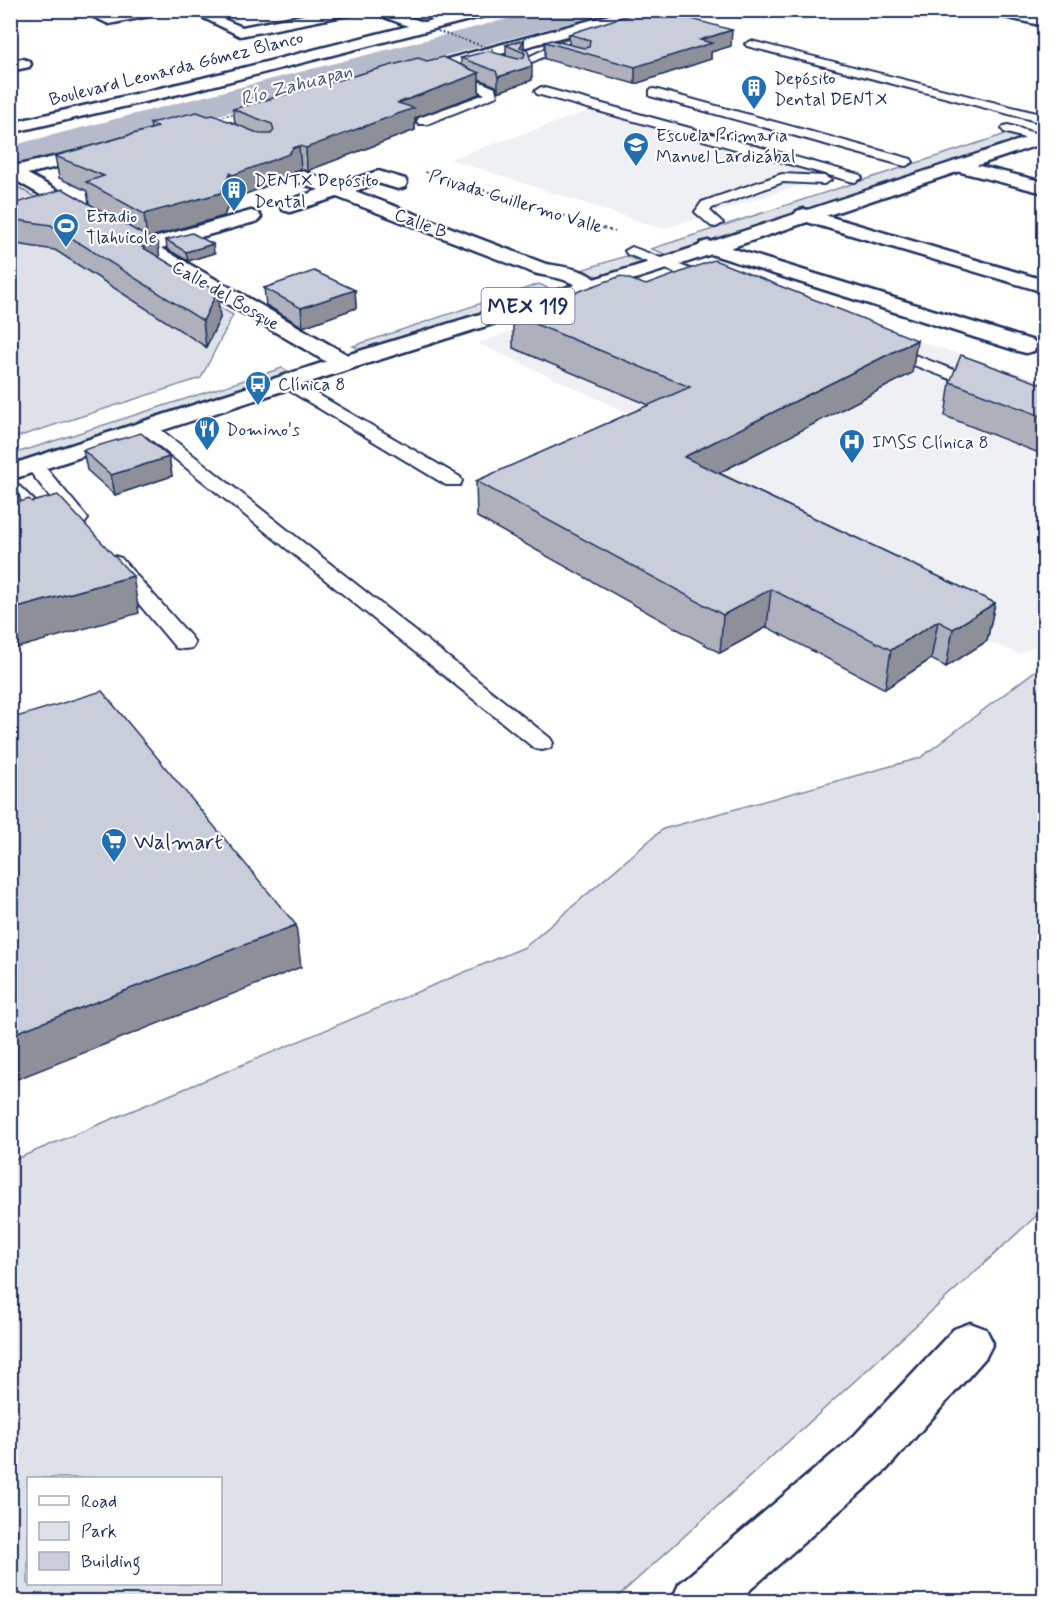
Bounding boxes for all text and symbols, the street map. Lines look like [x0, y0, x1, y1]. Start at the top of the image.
street label: Boulevard Leonarda Gómez Blanco [47, 26, 306, 112]
water label: Río Zahuapan [237, 58, 355, 113]
place label: Depósito Dental DENTX [774, 67, 888, 112]
building icon: Depósito Dental DENTX [739, 73, 769, 111]
place label: Escuela Primaria Manuel Lardizábal [656, 124, 795, 169]
school or university icon: Escuela Primaria Manuel Lardizábal [621, 130, 651, 168]
street label: Privada Guillermo Valle [426, 164, 605, 240]
place label: DENTX Depósito Dental [254, 169, 378, 214]
building icon: DENTX Depósito Dental [219, 175, 249, 213]
street label: Calle B [391, 203, 451, 245]
place label: Estadio Tlahuicole [86, 205, 157, 250]
sports icon: Estadio Tlahuicole [51, 211, 81, 249]
street label: Calle del Bosque [167, 255, 284, 336]
road number: MEX 119 [482, 288, 574, 324]
bus stop icon: Clínica 8 [243, 369, 273, 407]
place label: Clínica 8 [278, 373, 345, 397]
restaurant icon: Domino's [192, 414, 222, 452]
place label: Domino's [226, 418, 300, 442]
hospital icon: IMSS Clínica 8 [837, 427, 867, 465]
place label: IMSS Clínica 8 [872, 431, 989, 455]
supermarket icon: Walmart [99, 826, 129, 864]
place label: Walmart [134, 829, 223, 857]
legend [27, 1477, 222, 1585]
text: Road [81, 1490, 117, 1514]
text: Park [81, 1520, 117, 1544]
text: Building [81, 1550, 141, 1576]

